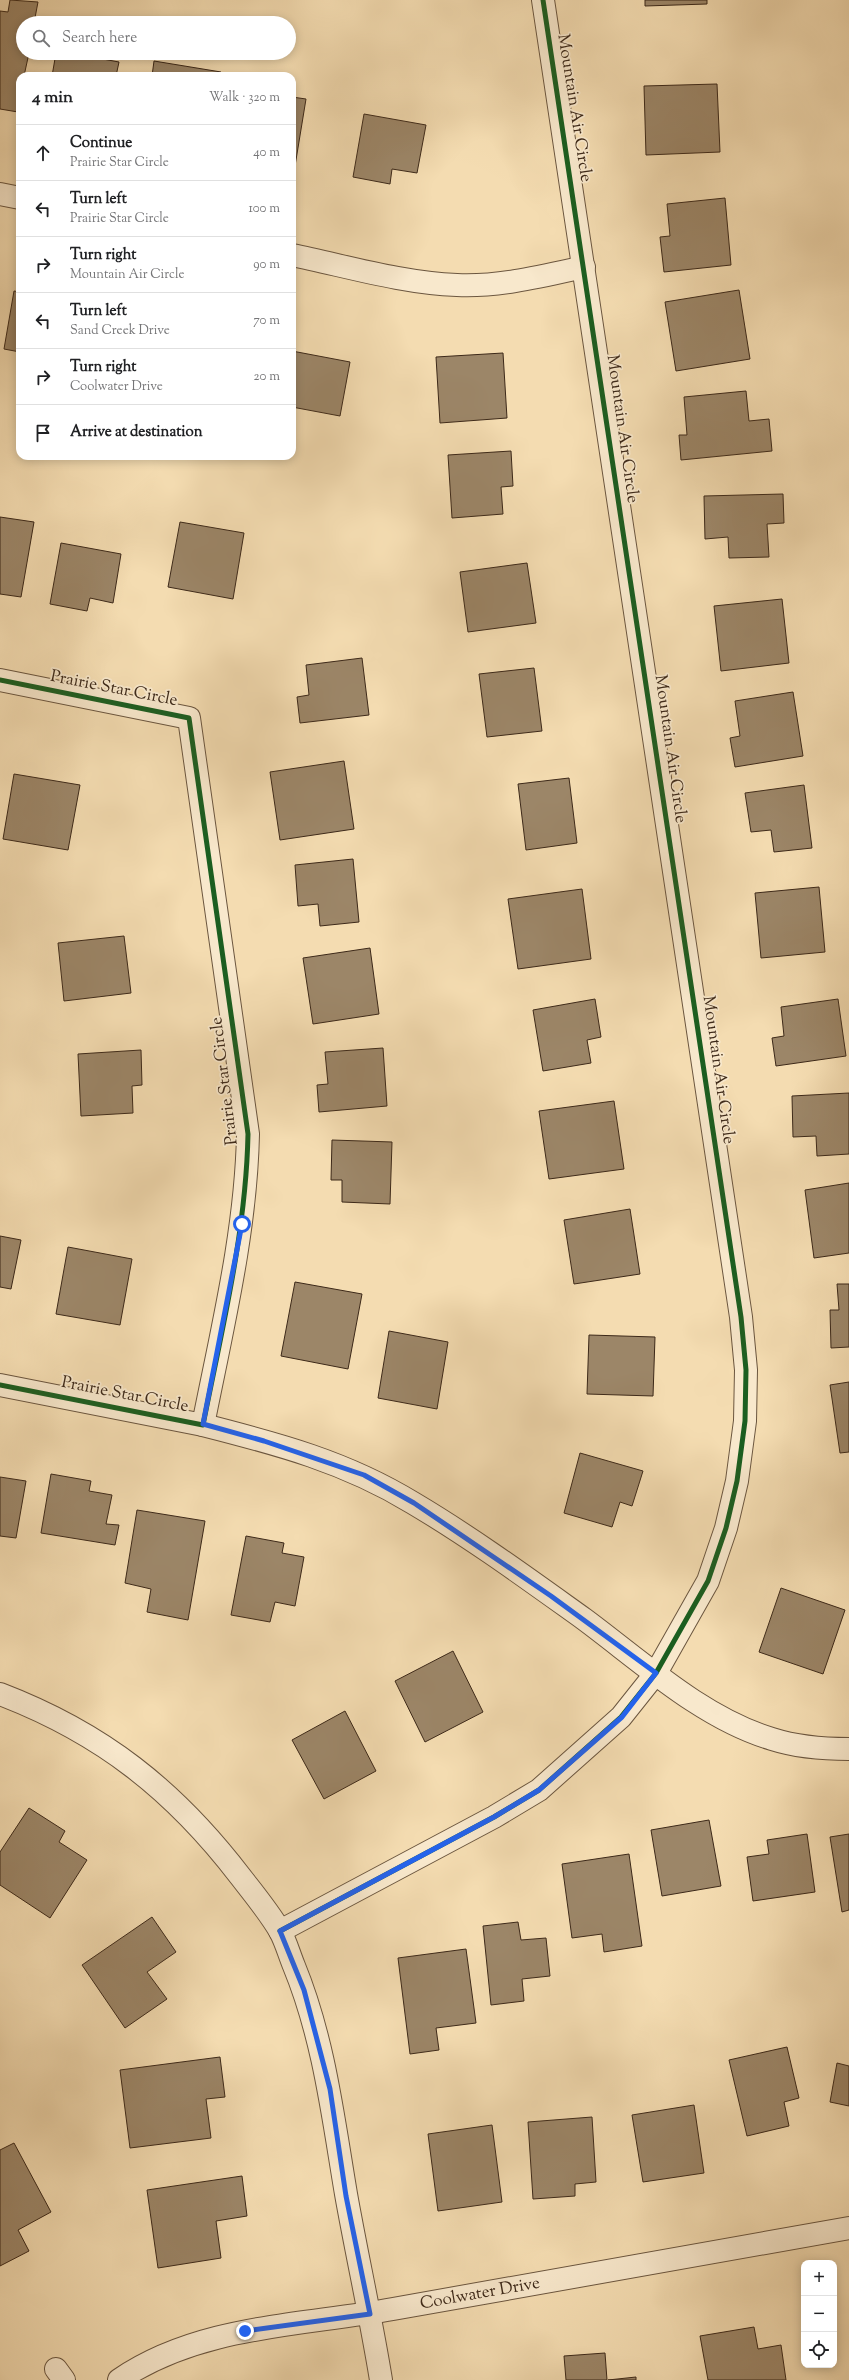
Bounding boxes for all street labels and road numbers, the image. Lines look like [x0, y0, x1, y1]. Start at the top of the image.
street label: Mountain Air Circle [550, 32, 598, 184]
street label: Mountain Air Circle [600, 353, 644, 505]
street label: Prairie Star Circle [48, 665, 180, 713]
street label: Mountain Air Circle [648, 673, 692, 825]
street label: Mountain Air Circle [696, 994, 740, 1146]
street label: Prairie Star Circle [205, 1015, 245, 1147]
street label: Prairie Star Circle [59, 1371, 191, 1419]
street label: Coolwater Drive [418, 2272, 542, 2316]

